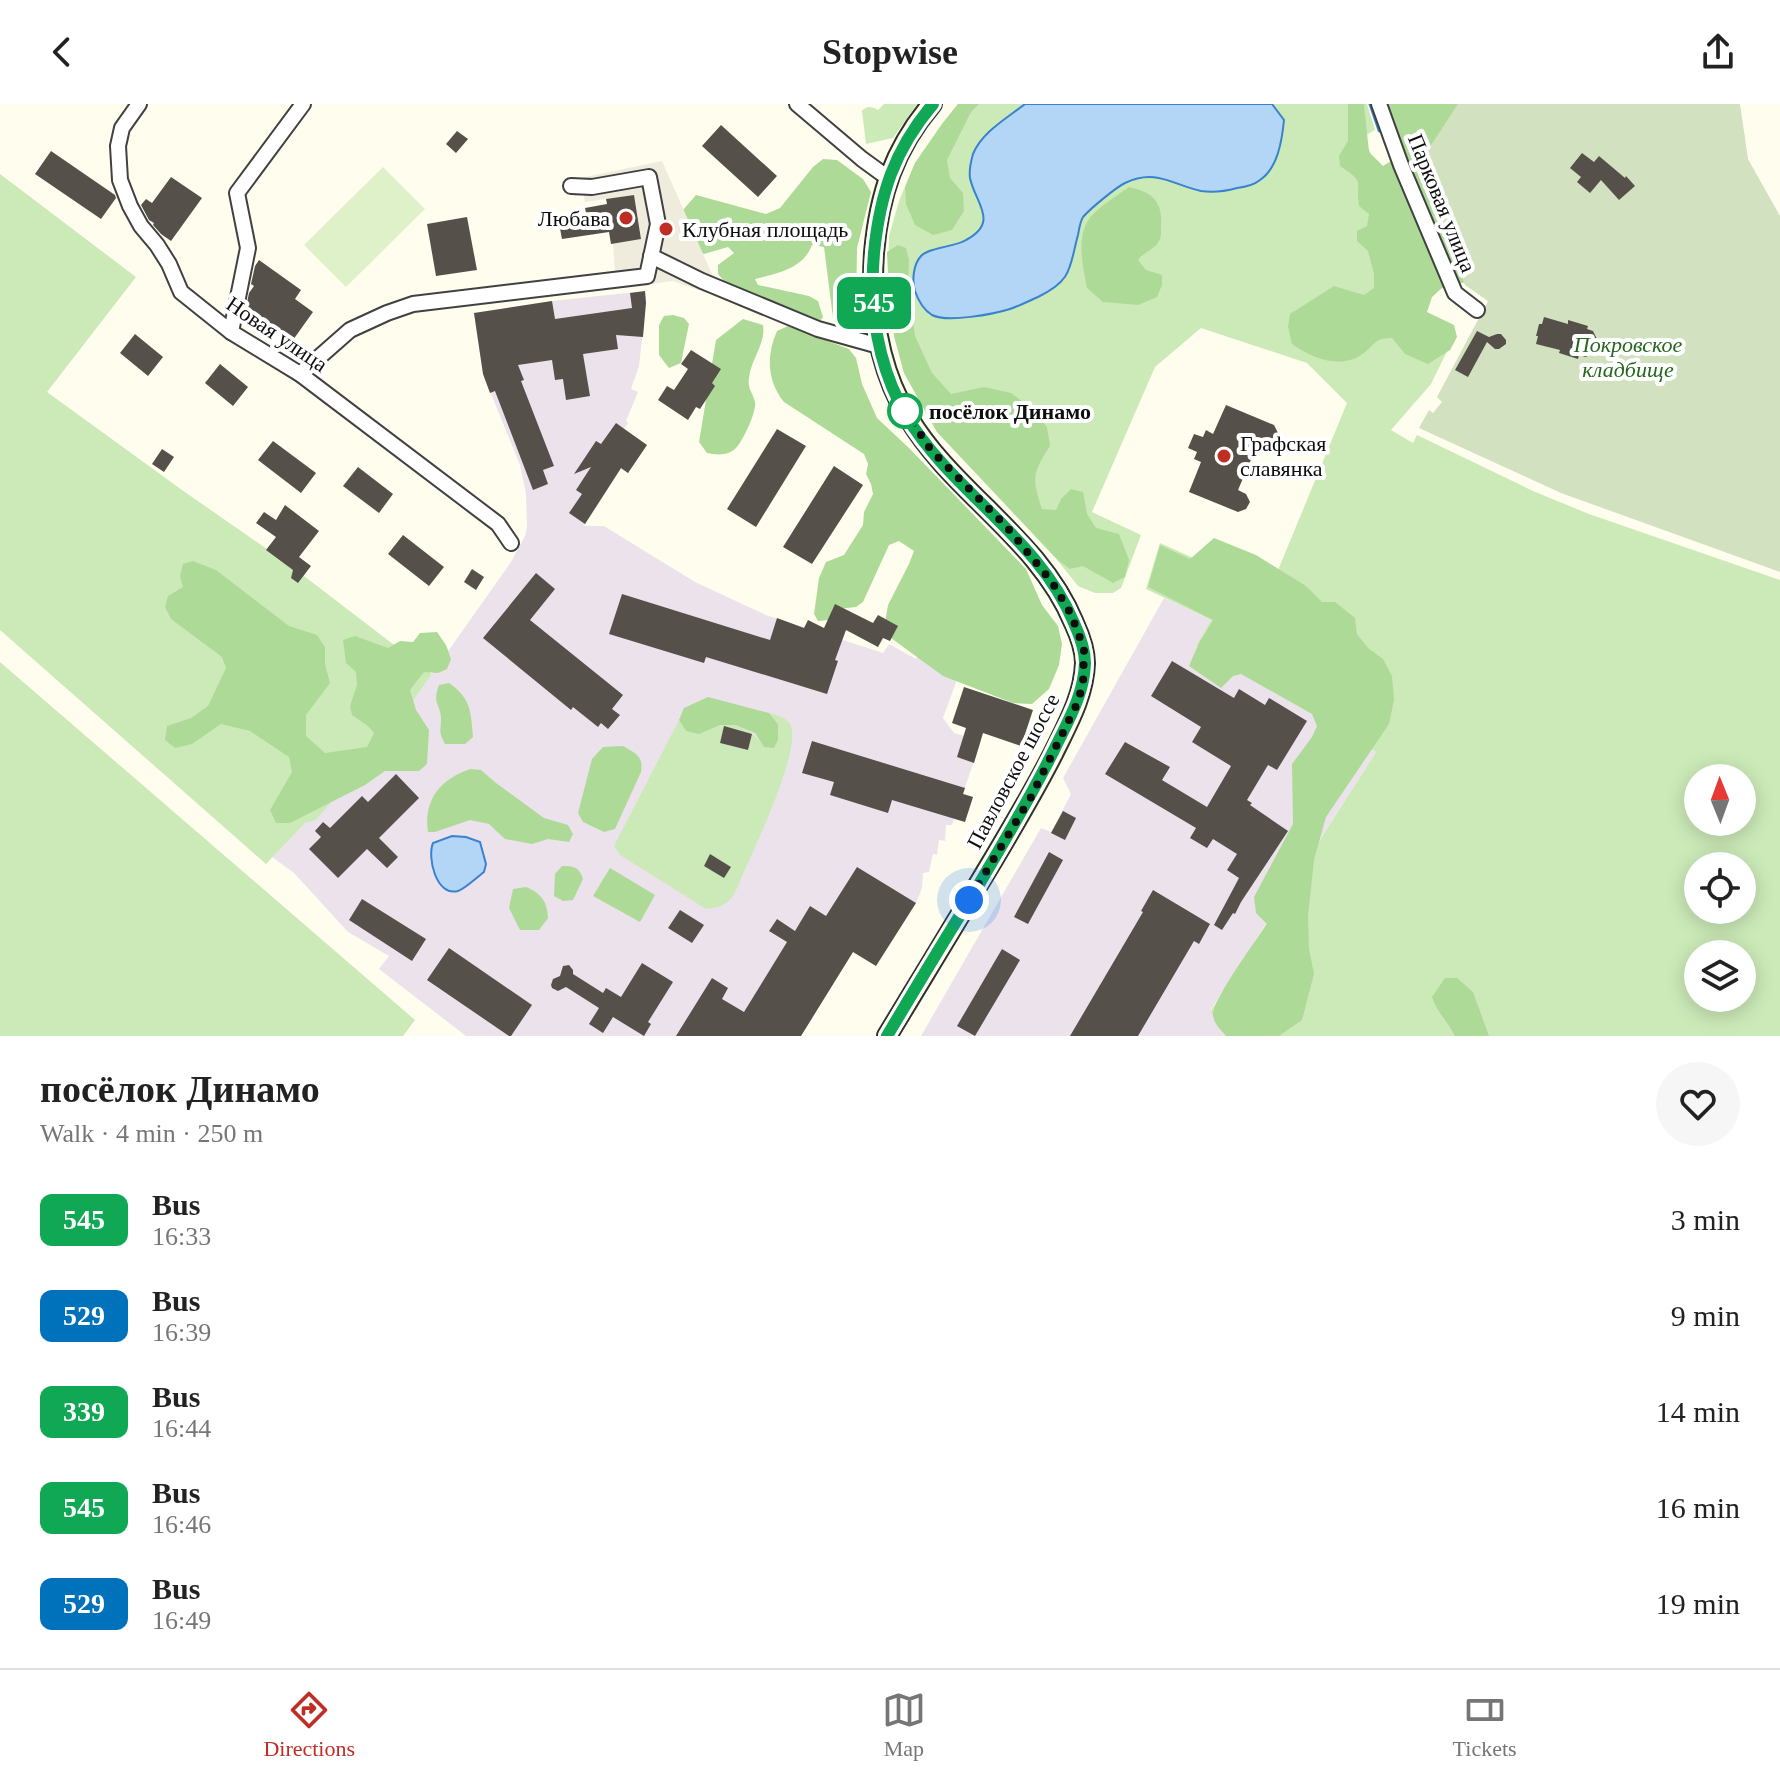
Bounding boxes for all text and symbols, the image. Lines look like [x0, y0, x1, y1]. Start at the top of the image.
icon: back [40, 30, 84, 74]
icon: share [1696, 30, 1740, 74]
text: Stopwise [822, 32, 958, 72]
street label: Парковая улица [1403, 130, 1481, 276]
place label: Любава [538, 206, 610, 231]
marker: Любава [617, 209, 635, 227]
place label: Клубная площадь [682, 217, 848, 242]
marker: Клубная площадь [657, 220, 675, 238]
line badge: 545 [828, 277, 920, 329]
text: 545 [853, 287, 895, 318]
street label: Новая улица [222, 291, 333, 377]
park label: Покровское кладбище [1573, 332, 1682, 382]
marker: посёлок Динамо [888, 394, 922, 428]
place label: посёлок Динамо [929, 399, 1091, 424]
place label: Графская славянка [1240, 431, 1326, 481]
marker: Графская славянка [1215, 447, 1233, 465]
street label: Павловское шоссе [962, 689, 1064, 853]
north arrow [1684, 764, 1756, 836]
map controls [1684, 764, 1756, 1012]
button: locate [1684, 852, 1756, 924]
your location [949, 880, 989, 920]
button: layers [1684, 940, 1756, 1012]
button: heart [1656, 1062, 1740, 1146]
text: посёлок Динамо [40, 1068, 320, 1110]
text: Walk · 4 min · 250 m [40, 1119, 263, 1148]
text: Bus [152, 1188, 200, 1221]
text: 3 min [1671, 1203, 1740, 1236]
text: 545 [63, 1204, 105, 1235]
text: 16:33 [152, 1222, 211, 1251]
text: Bus [152, 1284, 200, 1317]
text: 9 min [1671, 1299, 1740, 1332]
text: 529 [63, 1300, 105, 1331]
text: 16:39 [152, 1318, 211, 1347]
text: Bus [152, 1380, 200, 1413]
text: 14 min [1656, 1395, 1740, 1428]
text: 339 [63, 1396, 105, 1427]
text: 16:44 [152, 1414, 211, 1443]
text: Bus [152, 1476, 200, 1509]
text: 16 min [1656, 1491, 1740, 1524]
text: 545 [63, 1492, 105, 1523]
text: 16:46 [152, 1510, 211, 1539]
text: Bus [152, 1572, 200, 1605]
text: 19 min [1656, 1587, 1740, 1620]
text: 529 [63, 1588, 105, 1619]
text: 16:49 [152, 1606, 211, 1635]
tab: Directions [263, 1688, 355, 1762]
tab: Map [882, 1688, 926, 1762]
tab: Tickets [1453, 1688, 1517, 1762]

